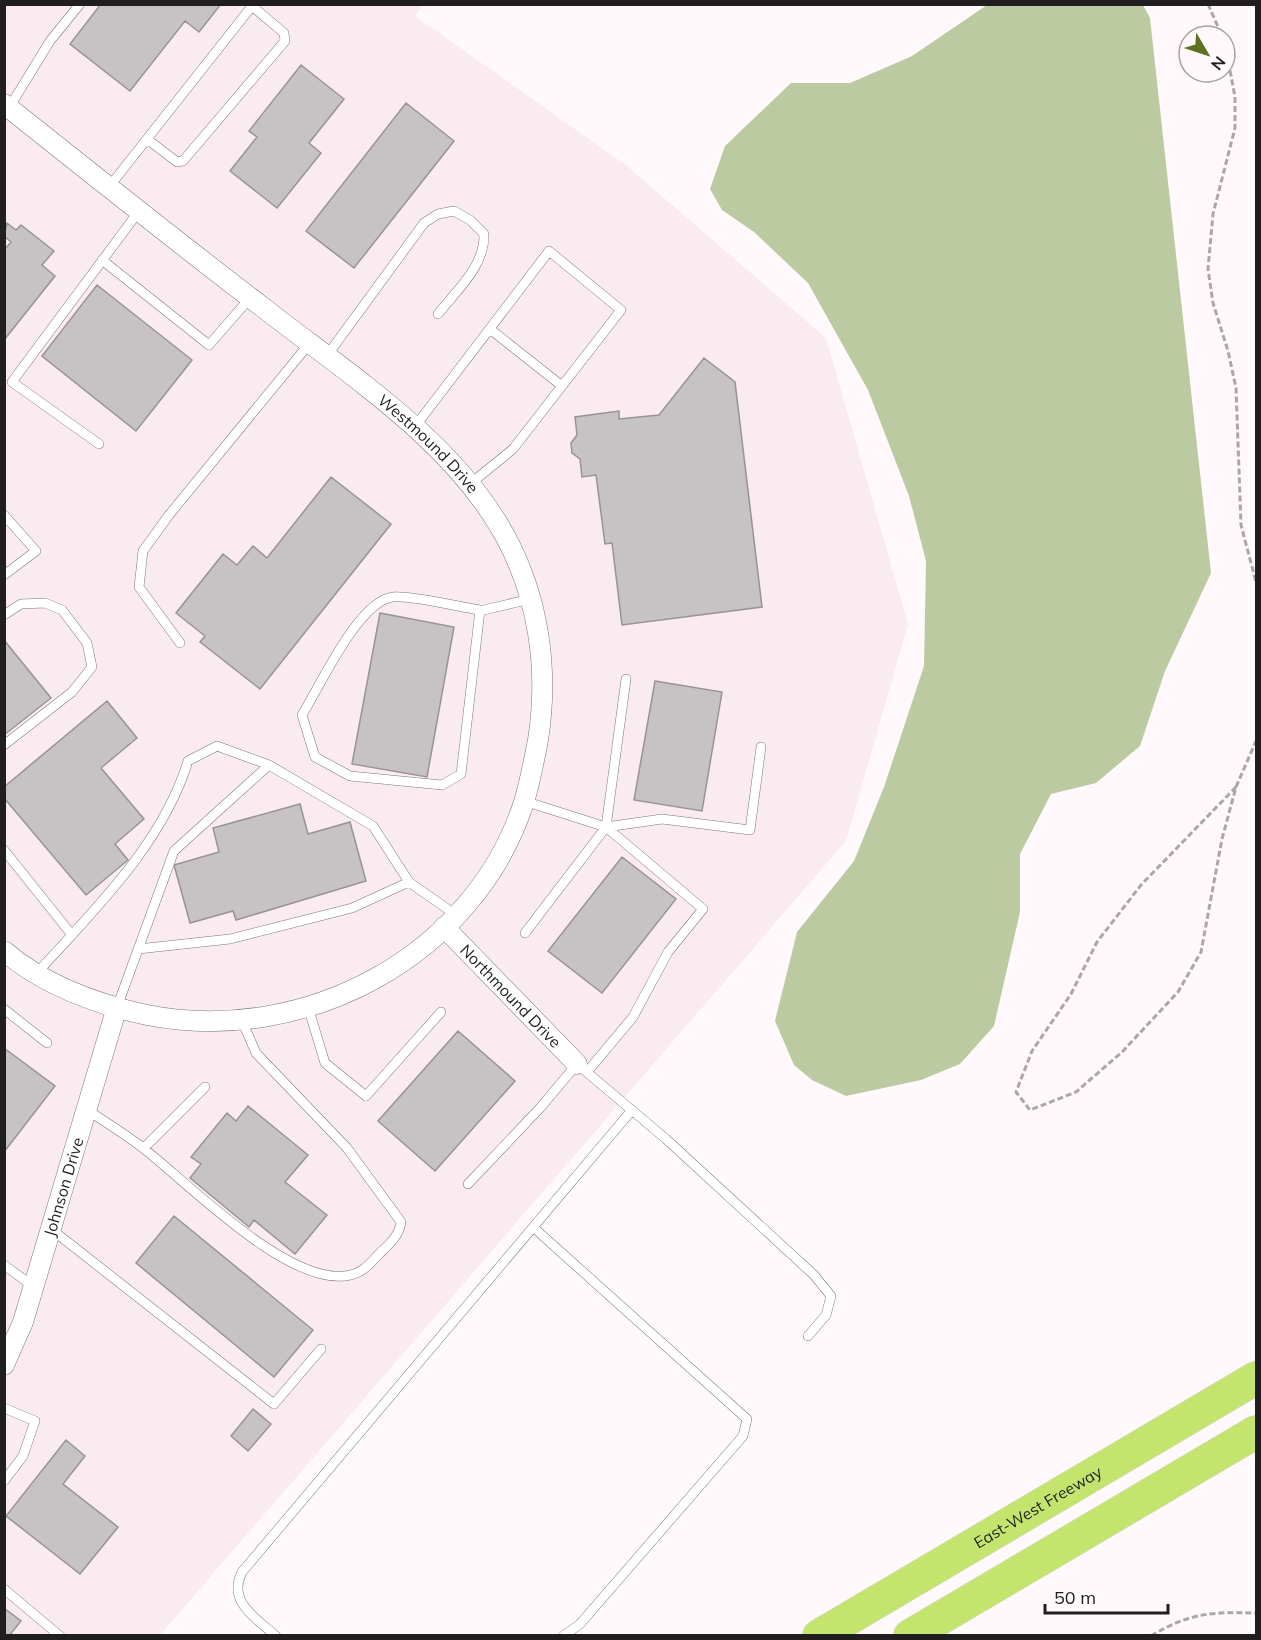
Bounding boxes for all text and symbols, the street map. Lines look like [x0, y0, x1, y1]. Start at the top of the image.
north arrow [1177, 24, 1237, 84]
text: N [1207, 52, 1230, 74]
street label: Westmound Drive [374, 390, 483, 497]
street label: Northmound Drive [456, 940, 566, 1052]
street label: Johnson Drive [39, 1135, 88, 1239]
street label: East-West Freeway [970, 1461, 1106, 1552]
scale bar [1045, 1577, 1168, 1615]
text: 50 m [1054, 1586, 1096, 1609]

